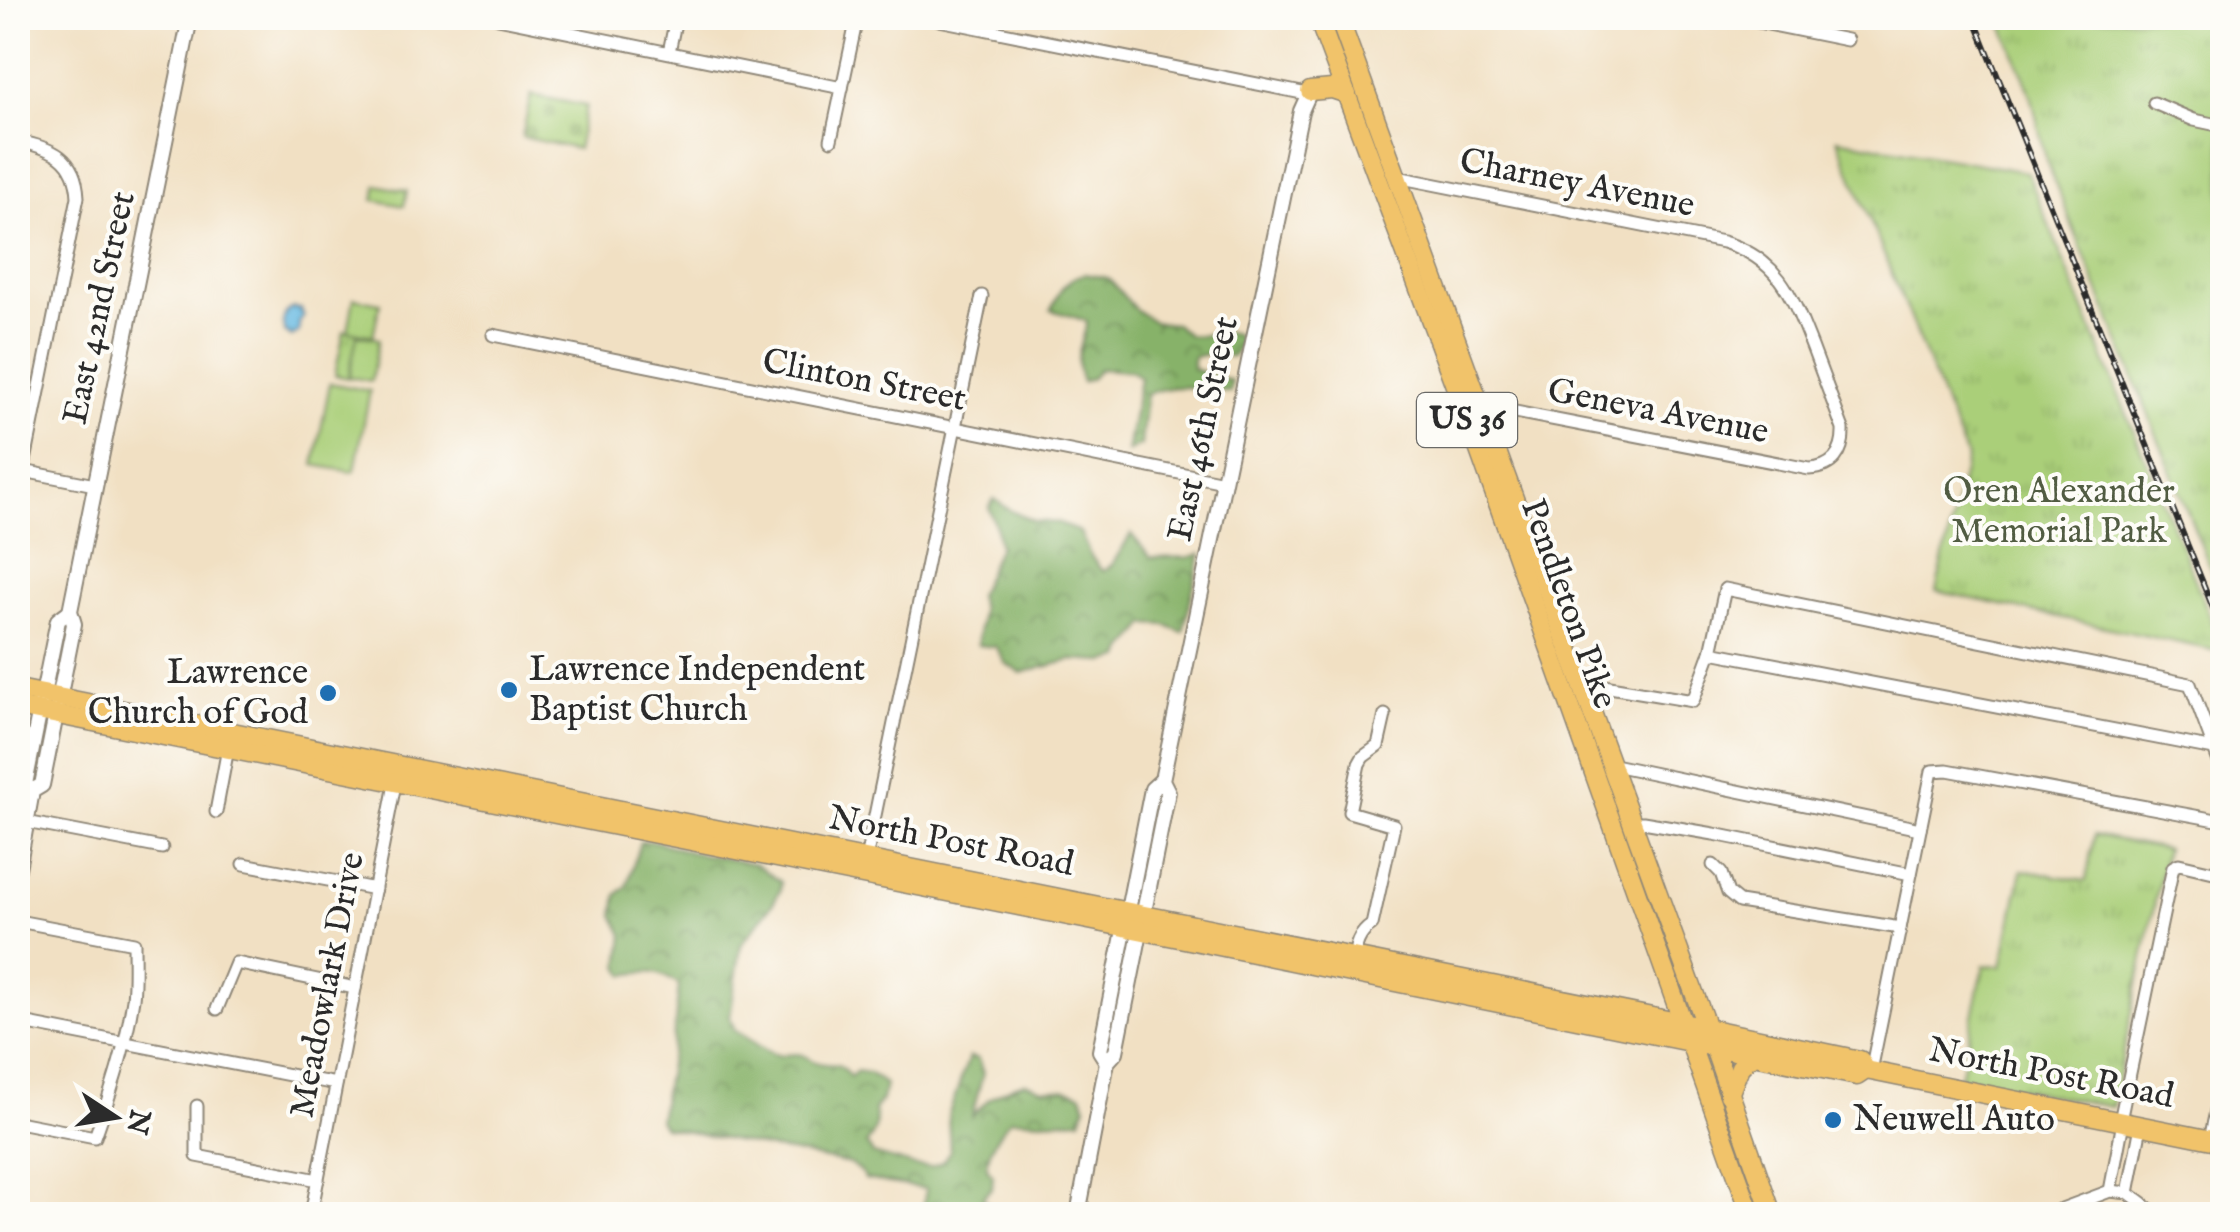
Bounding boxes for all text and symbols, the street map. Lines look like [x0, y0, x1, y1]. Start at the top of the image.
street label: Charney Avenue [1456, 139, 1698, 229]
street label: East 42nd Street [53, 187, 147, 429]
street label: East 46th Street [1158, 313, 1250, 545]
street label: Clinton Street [758, 339, 970, 423]
street label: Geneva Avenue [1544, 369, 1772, 455]
road number: US 36 [1417, 393, 1517, 447]
park label: Oren Alexander Memorial Park [1943, 470, 2175, 555]
street label: Pendleton Pike [1509, 493, 1627, 715]
place label: Lawrence Independent Baptist Church [529, 648, 865, 733]
place label: Lawrence Church of God [88, 651, 308, 736]
marker: Lawrence Independent Baptist Church [498, 679, 520, 701]
marker: Lawrence Church of God [317, 682, 339, 704]
street label: North Post Road [825, 796, 1078, 888]
street label: Meadowlark Drive [280, 849, 376, 1121]
street label: North Post Road [1925, 1028, 2178, 1120]
north arrow [65, 1067, 165, 1167]
place label: Neuwell Auto [1853, 1098, 2055, 1143]
text: N [117, 1105, 157, 1137]
marker: Neuwell Auto [1822, 1109, 1844, 1131]

